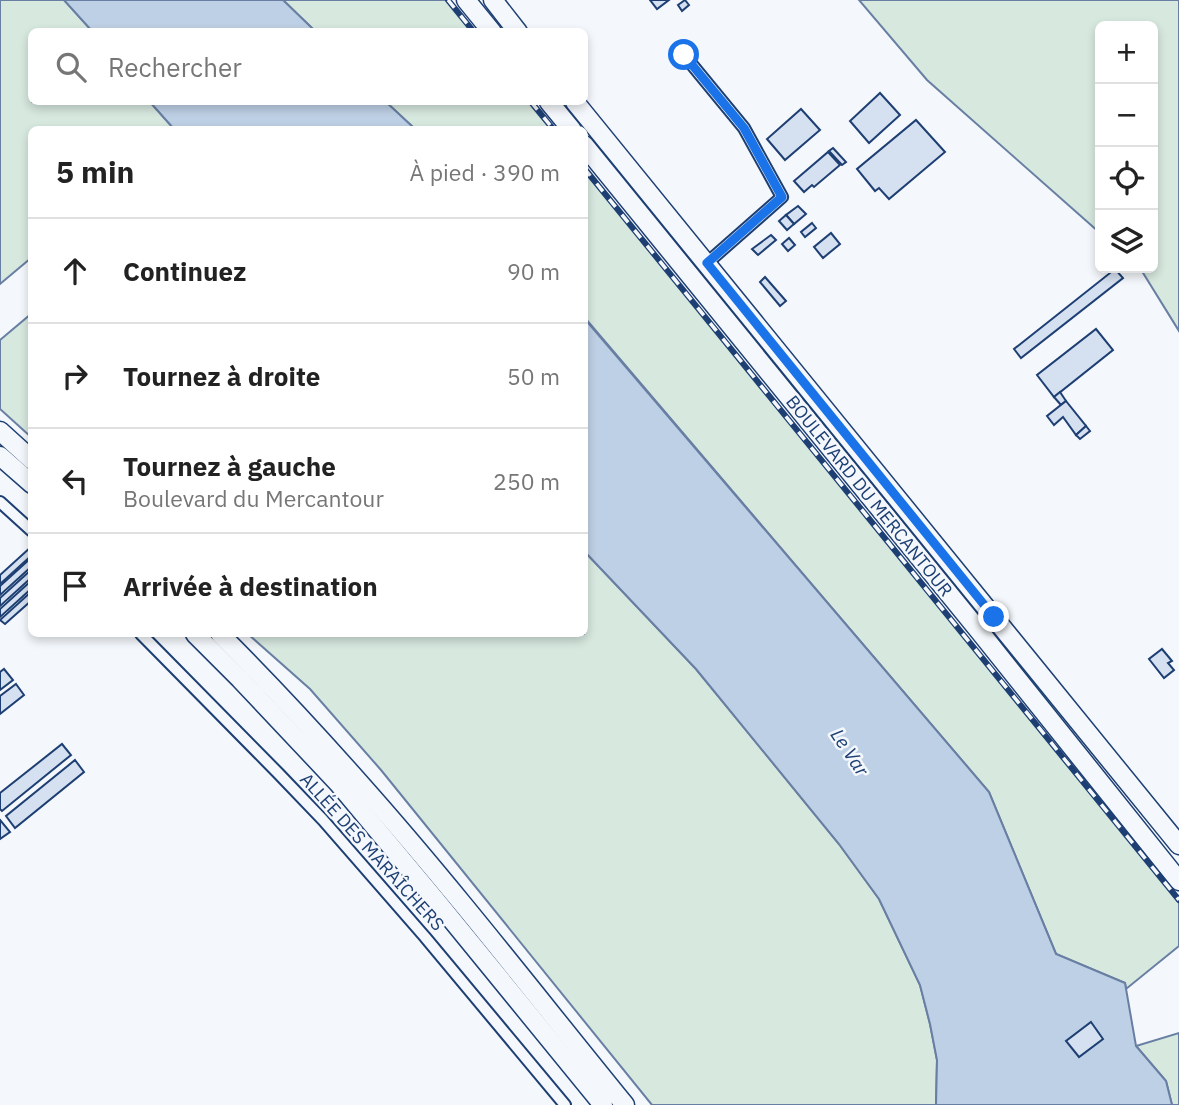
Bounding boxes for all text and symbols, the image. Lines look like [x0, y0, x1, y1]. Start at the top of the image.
map controls [1095, 21, 1158, 273]
button: + [1095, 21, 1158, 84]
search box [28, 28, 588, 105]
route start [668, 39, 699, 70]
icon: search [52, 48, 90, 86]
text: Rechercher [108, 50, 242, 84]
button: − [1095, 84, 1158, 147]
button: locate [1095, 147, 1158, 210]
text: 5 min [56, 152, 134, 191]
text: À pied · 390 m [410, 157, 560, 187]
button: layers [1095, 210, 1158, 273]
icon: ahead [56, 252, 94, 290]
text: Continuez [123, 254, 246, 288]
text: 90 m [507, 256, 560, 286]
icon: right [56, 357, 94, 395]
text: Tournez à droite [123, 359, 320, 393]
text: 50 m [507, 361, 560, 391]
street label: BOULEVARD DU MERCANTOUR [781, 390, 958, 601]
text: Tournez à gauche [123, 449, 336, 483]
icon: left [56, 462, 94, 500]
text: 250 m [493, 466, 560, 496]
text: Boulevard du Mercantour [123, 483, 384, 513]
icon: arrive [56, 567, 94, 605]
text: Arrivée à destination [123, 569, 378, 603]
route end [978, 601, 1009, 632]
water label: Le Var [826, 724, 875, 781]
street label: ALLÉE DES MARAÎCHERS [295, 768, 449, 935]

